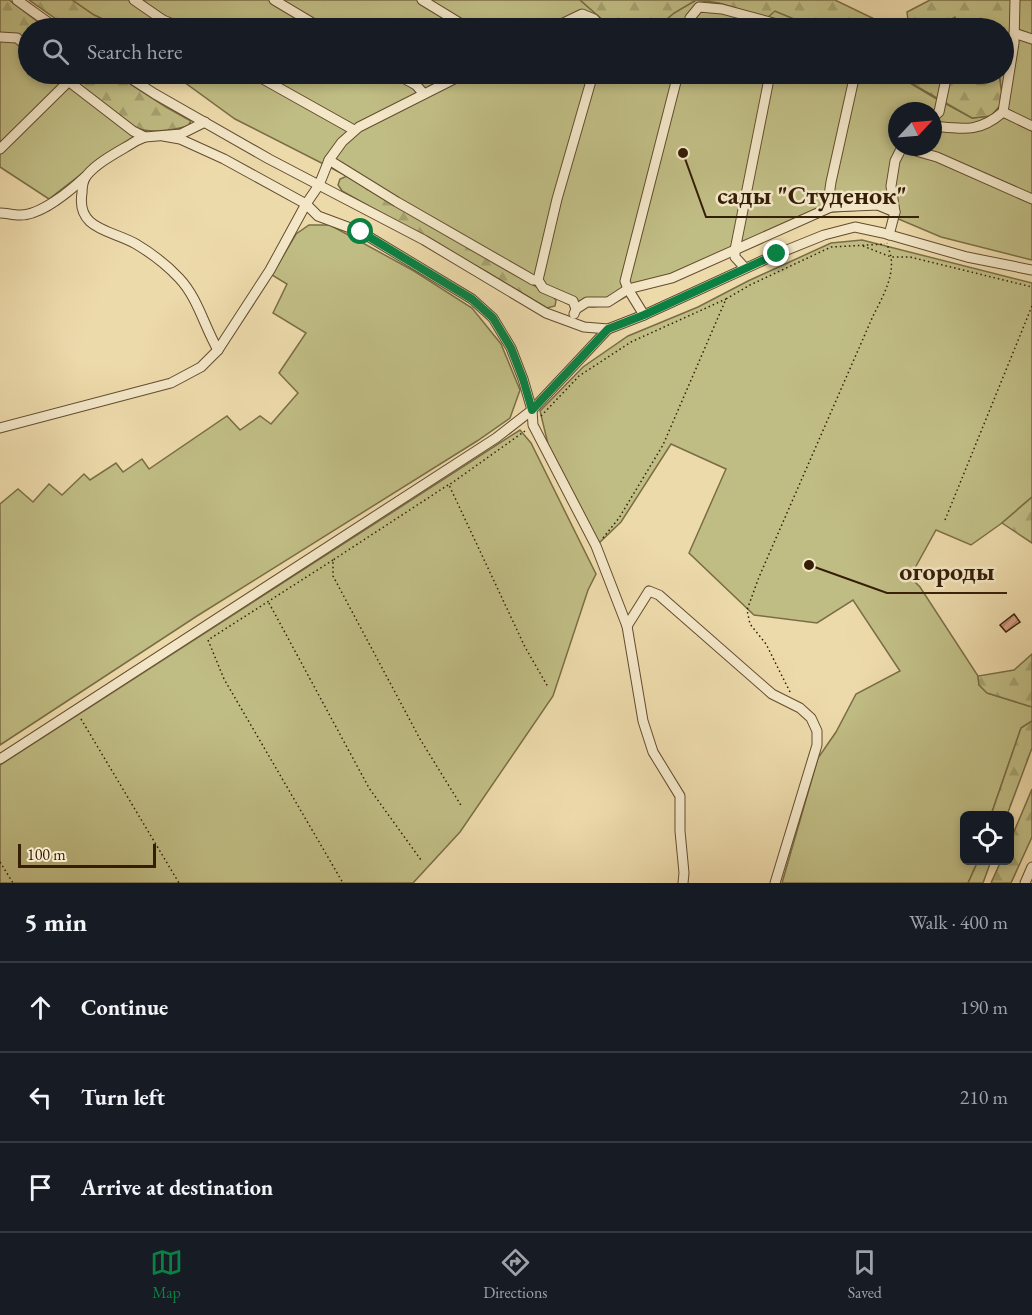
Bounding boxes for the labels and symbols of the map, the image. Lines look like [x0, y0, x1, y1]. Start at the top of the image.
north arrow [888, 102, 942, 156]
callout: сады "Студенок" [706, 173, 919, 217]
text: сады "Студенок" [717, 178, 907, 212]
route start [347, 218, 373, 244]
route end [763, 240, 789, 266]
callout: огороды [887, 549, 1007, 593]
text: огороды [899, 554, 995, 588]
scale bar [18, 841, 156, 868]

